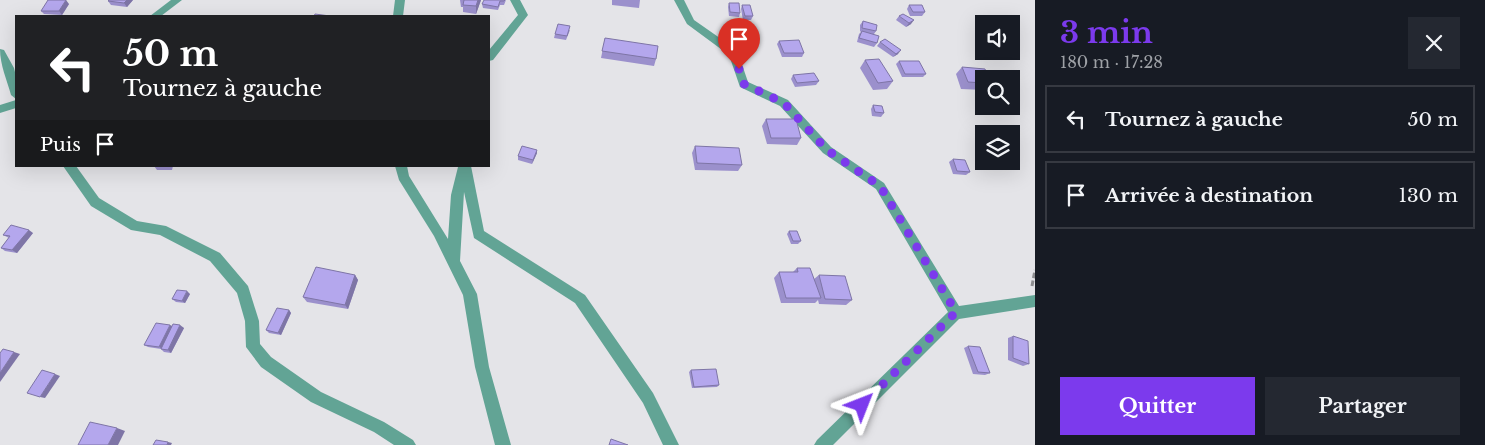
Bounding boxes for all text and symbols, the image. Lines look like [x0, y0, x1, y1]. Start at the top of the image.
text: 3 min [1060, 14, 1153, 51]
map controls [975, 15, 1020, 170]
button: sound [975, 15, 1020, 60]
button: close [1408, 17, 1460, 69]
pin [718, 18, 760, 69]
icon: arrive [725, 25, 753, 53]
text: 50 m [123, 32, 218, 75]
icon: left [40, 35, 105, 100]
text: 180 m · 17:28 [1060, 52, 1163, 72]
button: search [975, 70, 1020, 115]
text: Tournez à gauche [123, 75, 322, 102]
icon: left [1062, 105, 1090, 133]
text: Tournez à gauche [1105, 108, 1283, 131]
text: 50 m [1408, 108, 1458, 131]
button: layers [975, 125, 1020, 170]
icon: arrive [91, 130, 119, 158]
text: Puis [40, 133, 81, 156]
icon: arrive [1062, 181, 1090, 209]
text: Arrivée à destination [1105, 184, 1313, 207]
text: 130 m [1398, 184, 1458, 207]
button: Quitter [1060, 377, 1255, 435]
button: Partager [1265, 377, 1460, 435]
position arrow [835, 378, 887, 430]

